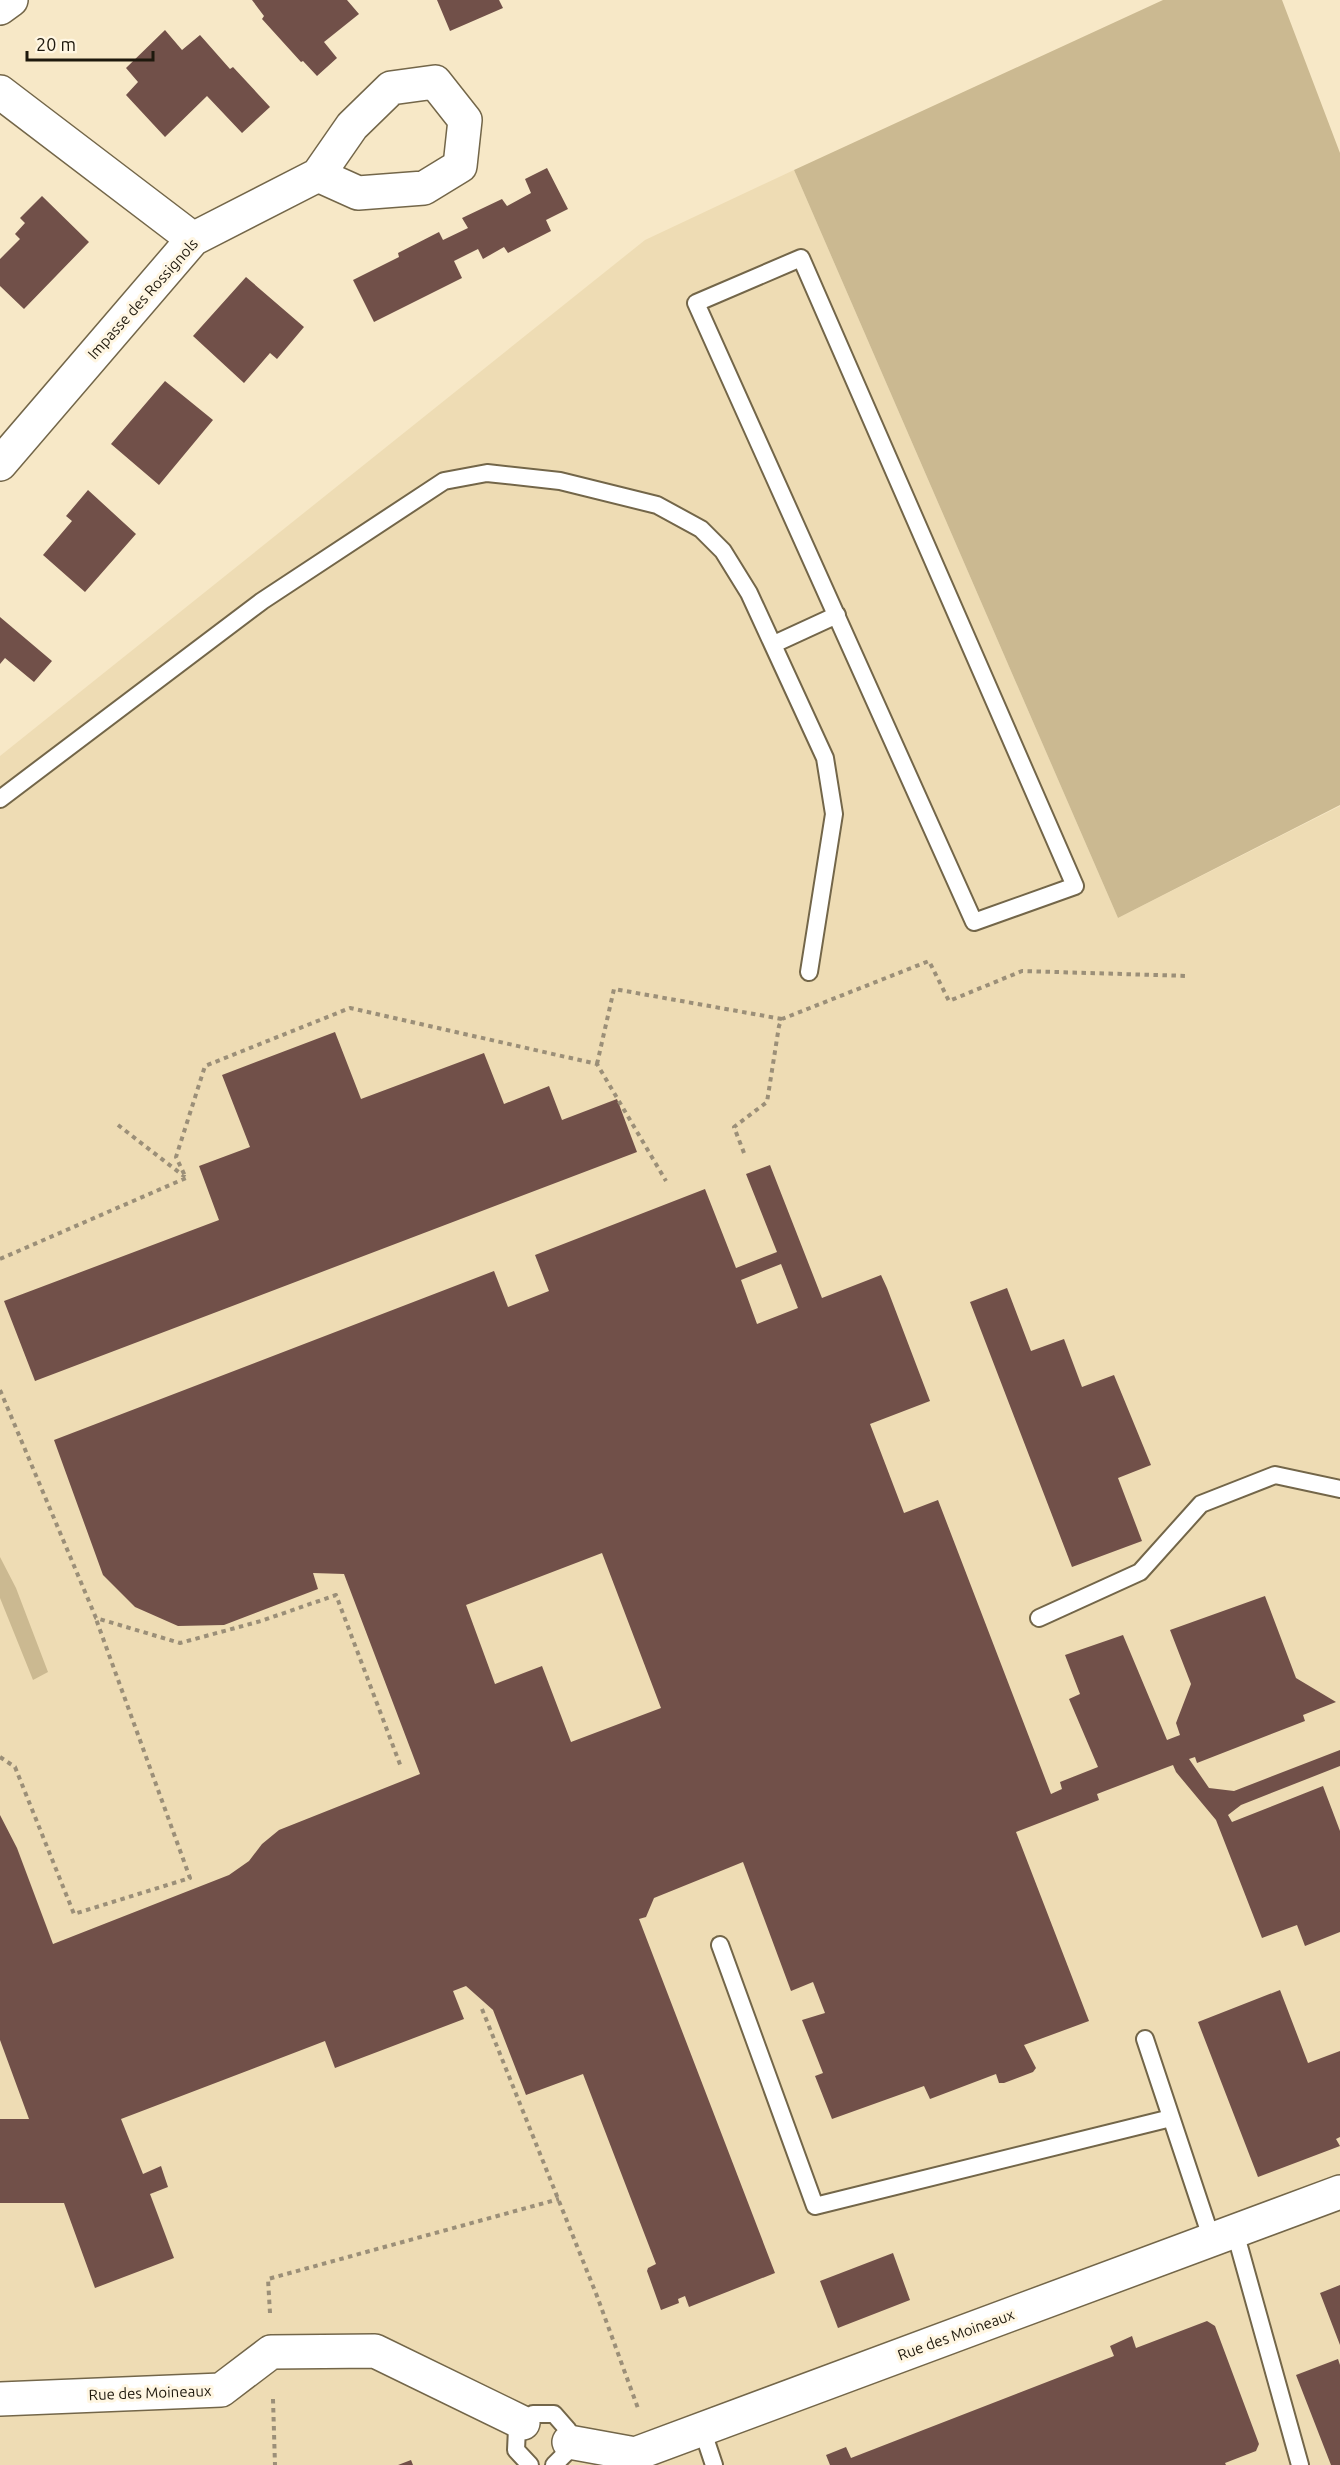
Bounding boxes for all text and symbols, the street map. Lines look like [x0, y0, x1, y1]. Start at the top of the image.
scale bar [27, 24, 153, 62]
text: 20 m [36, 34, 76, 54]
street label: Impasse des Rossignols [84, 235, 201, 362]
street label: Rue des Moineaux [895, 2305, 1017, 2364]
street label: Rue des Moineaux [88, 2382, 212, 2403]

